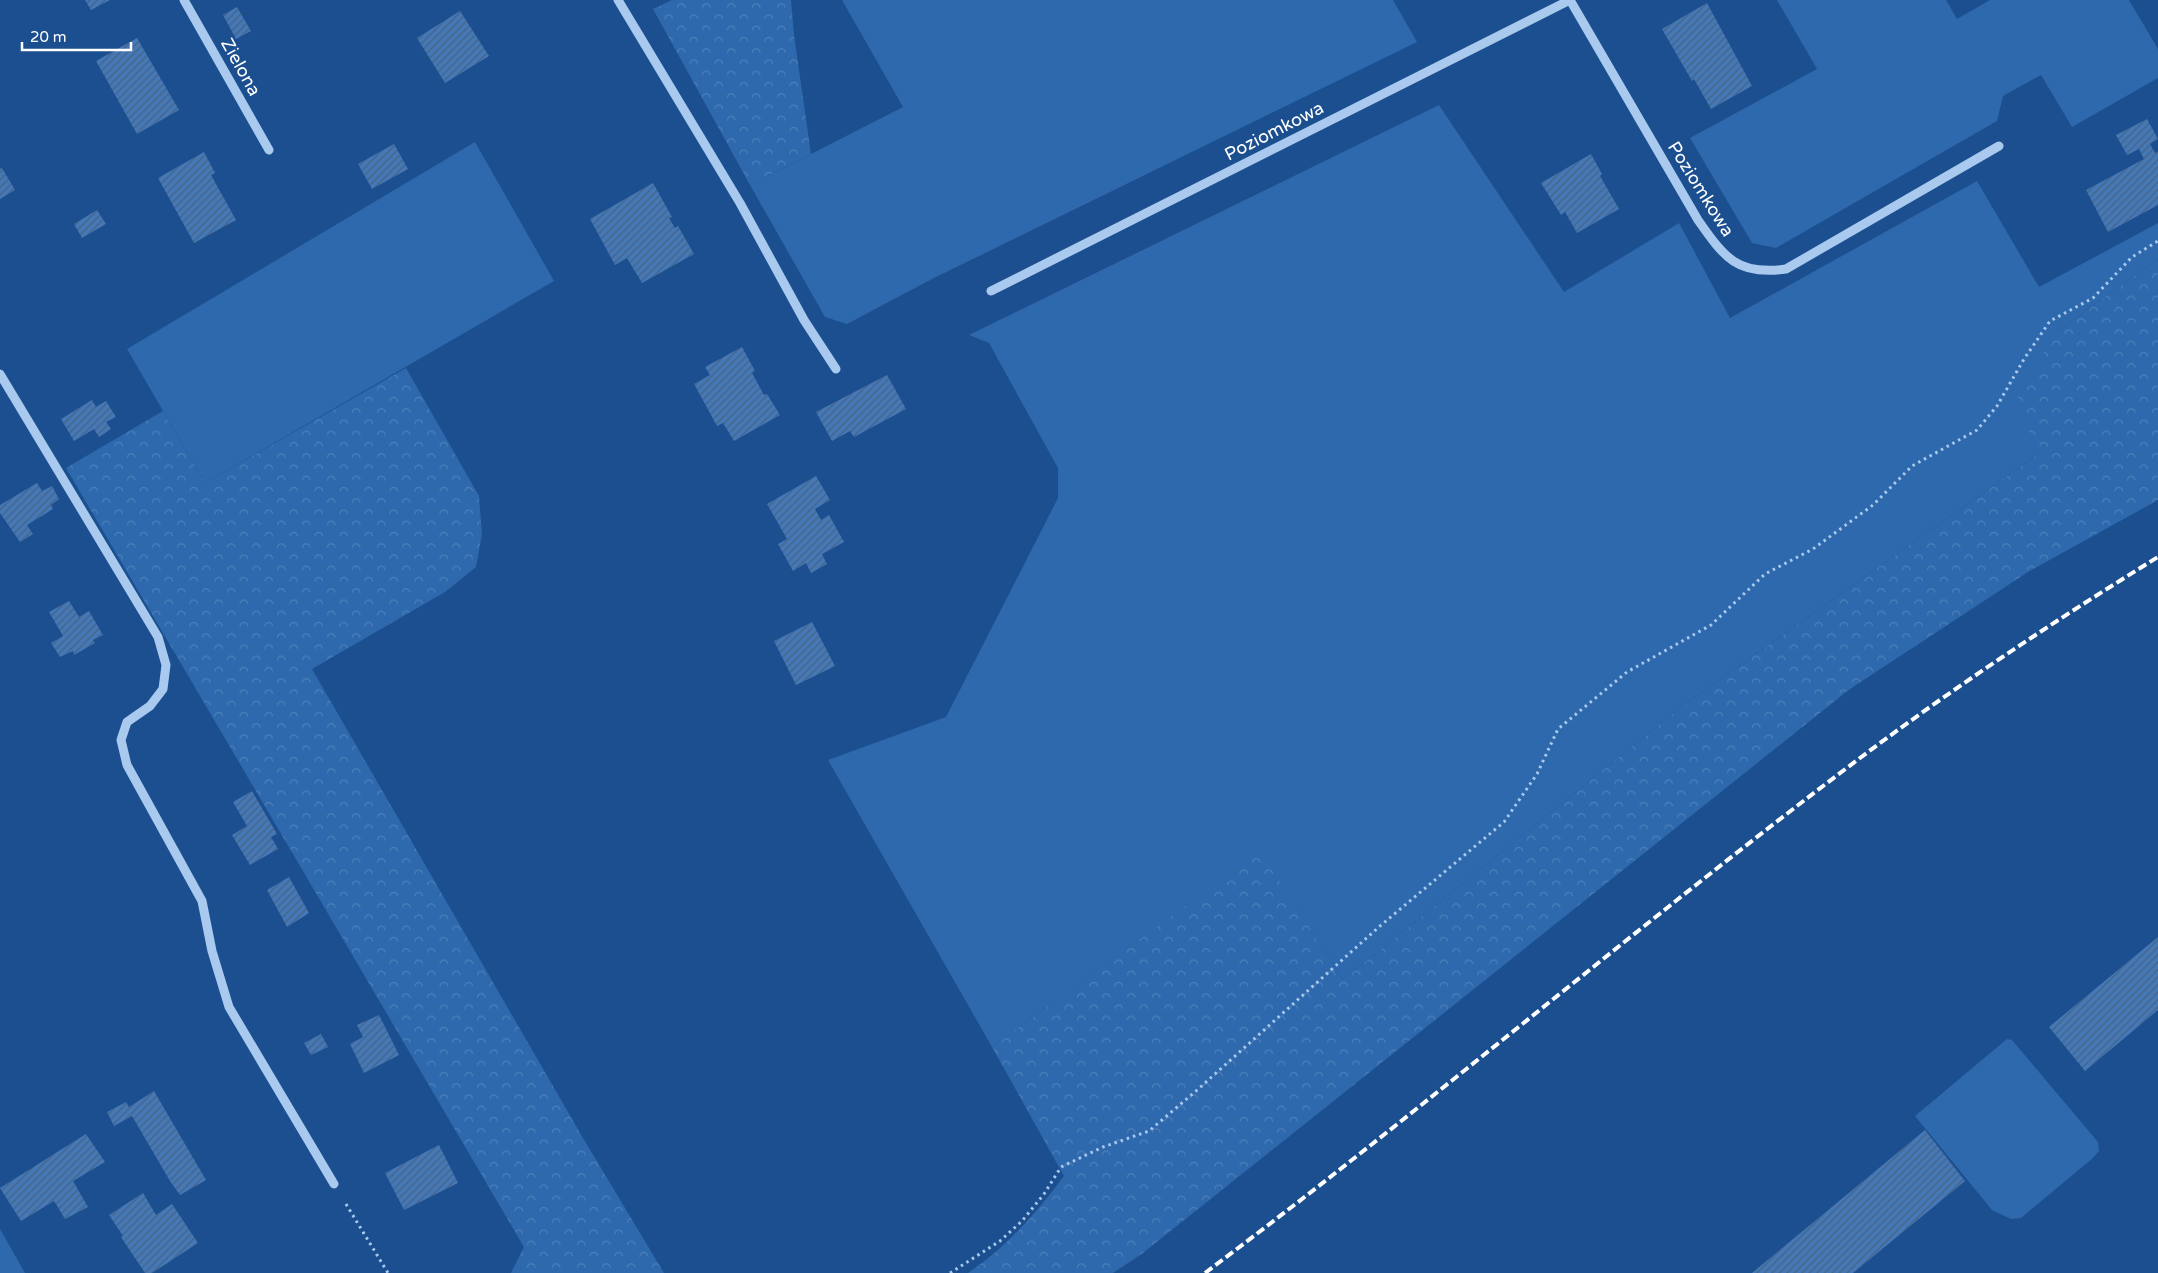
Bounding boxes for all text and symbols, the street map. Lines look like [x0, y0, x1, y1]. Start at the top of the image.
scale bar [22, 20, 131, 52]
text: 20 m [30, 28, 67, 46]
street label: Zielona [216, 34, 266, 100]
street label: Poziomkowa [1221, 97, 1327, 165]
street label: Poziomkowa [1663, 137, 1739, 241]

